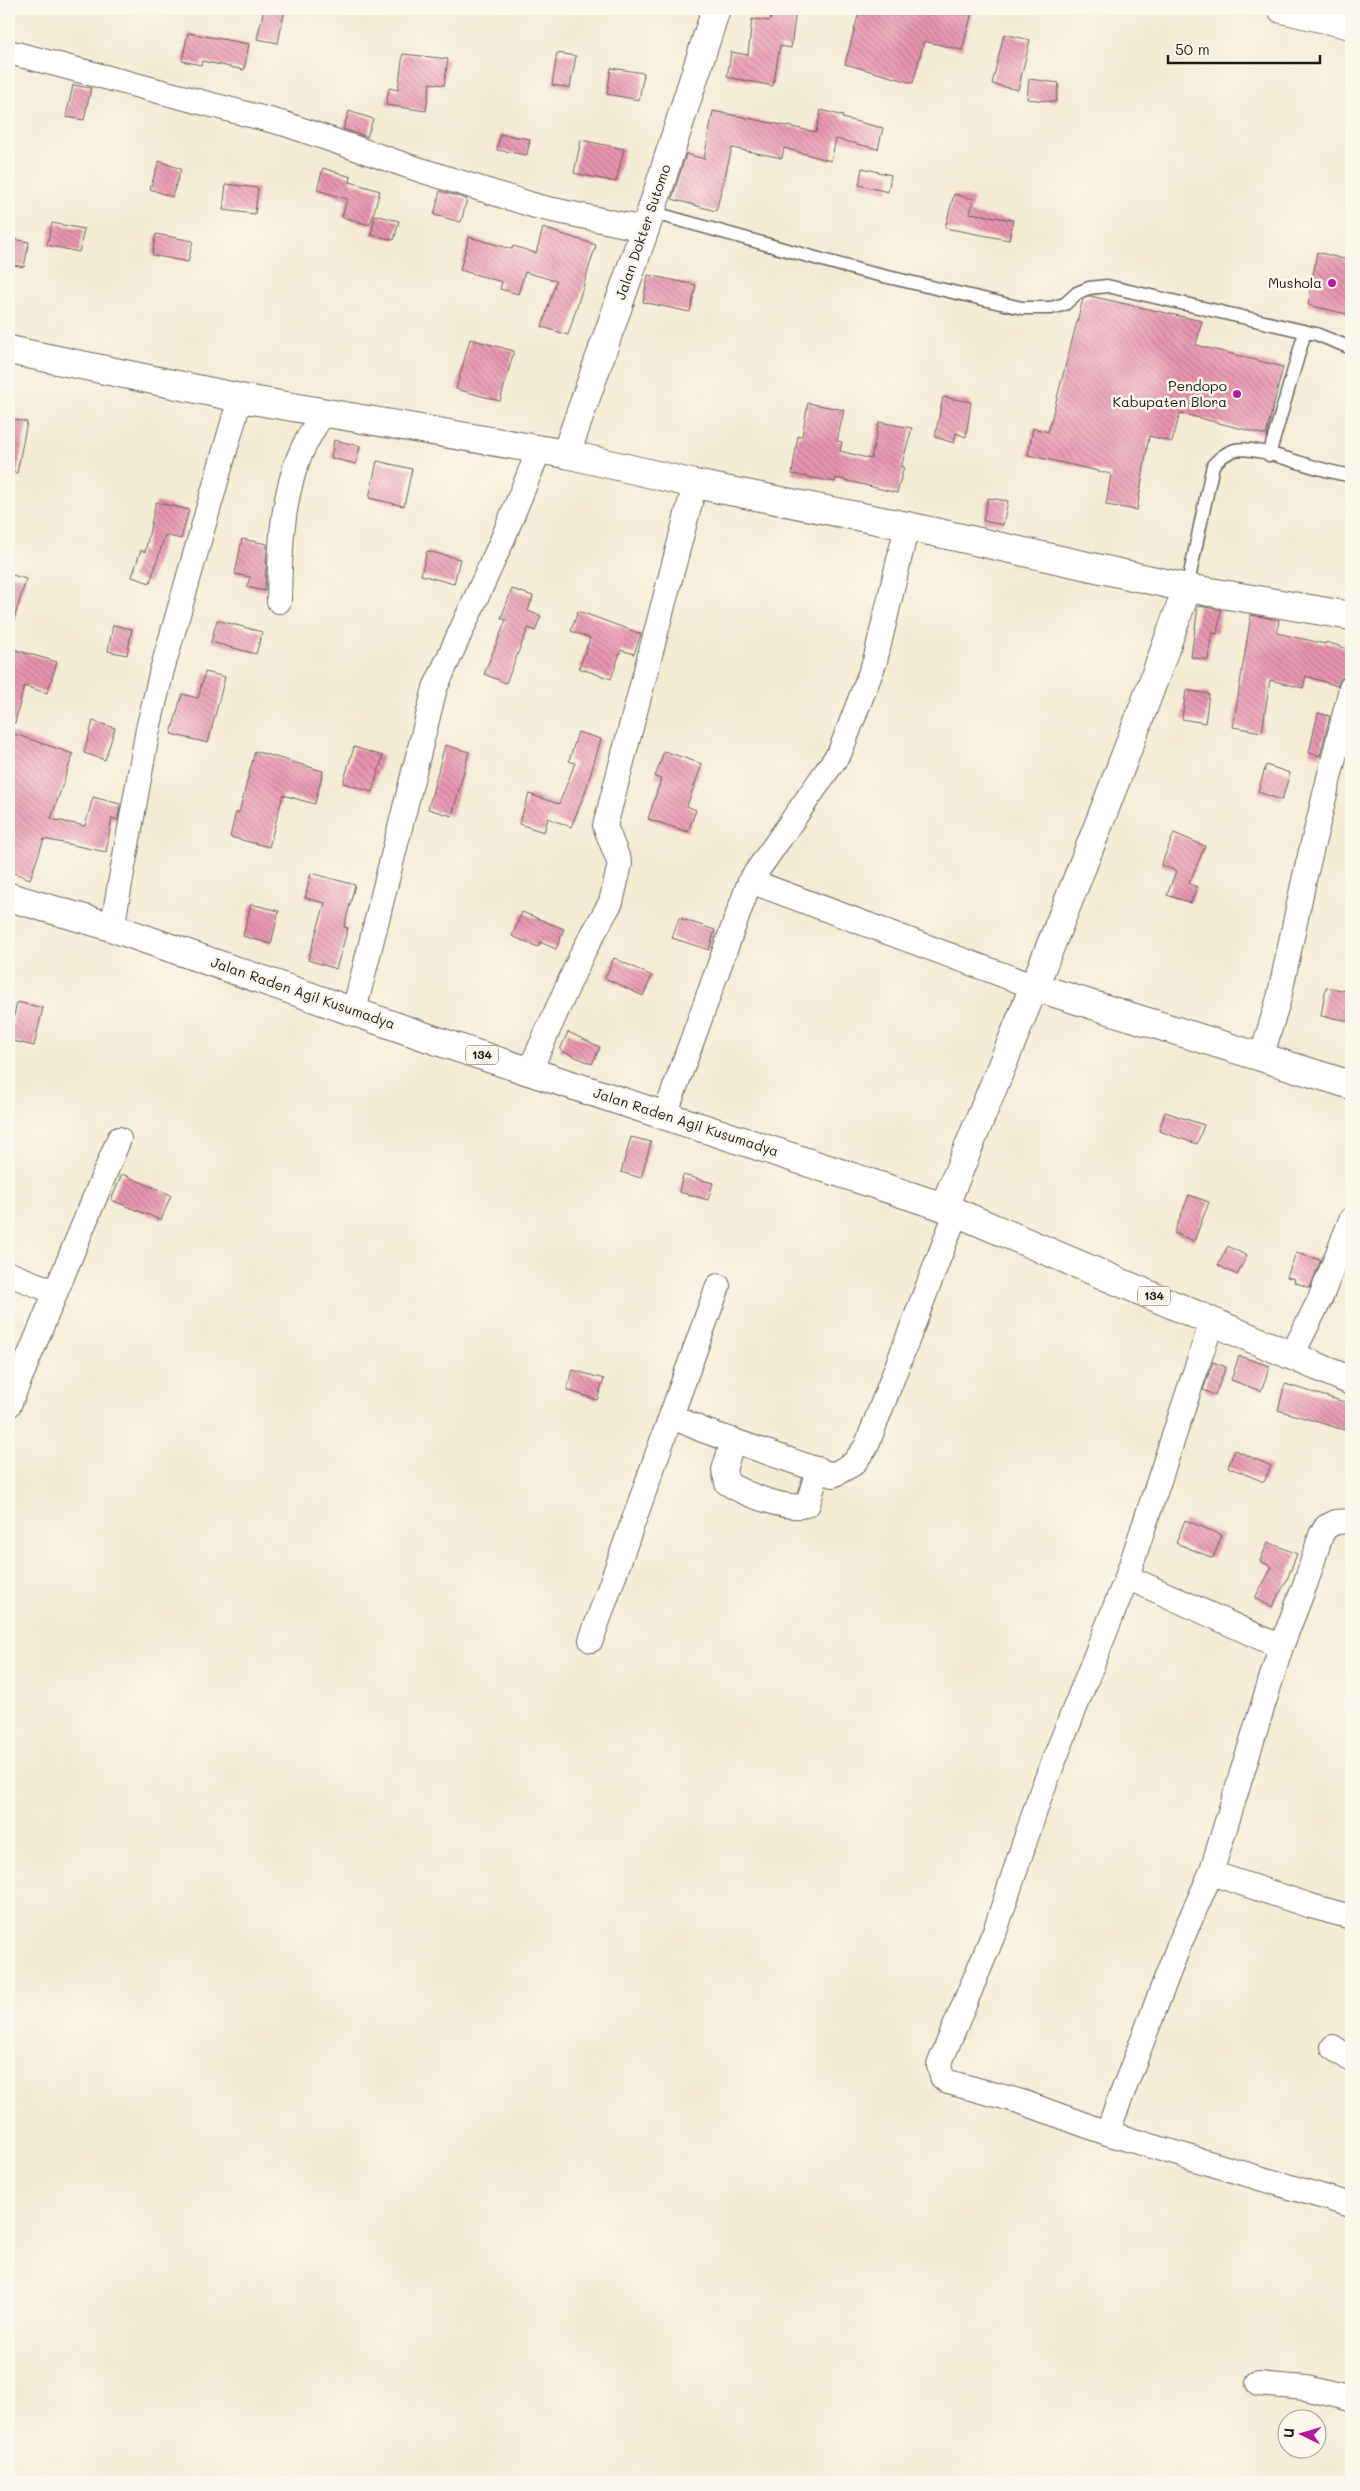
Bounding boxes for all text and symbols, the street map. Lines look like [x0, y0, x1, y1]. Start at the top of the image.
scale bar [1168, 32, 1320, 64]
text: 50 m [1175, 39, 1210, 59]
street label: Jalan Dokter Sutomo [610, 162, 675, 302]
place label: Mushola [1268, 273, 1322, 292]
marker: Mushola [1326, 277, 1338, 289]
place label: Pendopo Kabupaten Blora [1113, 376, 1227, 411]
marker: Pendopo Kabupaten Blora [1231, 388, 1243, 400]
street label: Jalan Raden Agil Kusumadya [208, 952, 398, 1033]
road number: 134 [466, 1046, 498, 1064]
street label: Jalan Raden Agil Kusumadya [591, 1083, 781, 1161]
road number: 134 [1138, 1286, 1170, 1305]
north arrow [1278, 2408, 1328, 2458]
text: U [1279, 2427, 1298, 2439]

